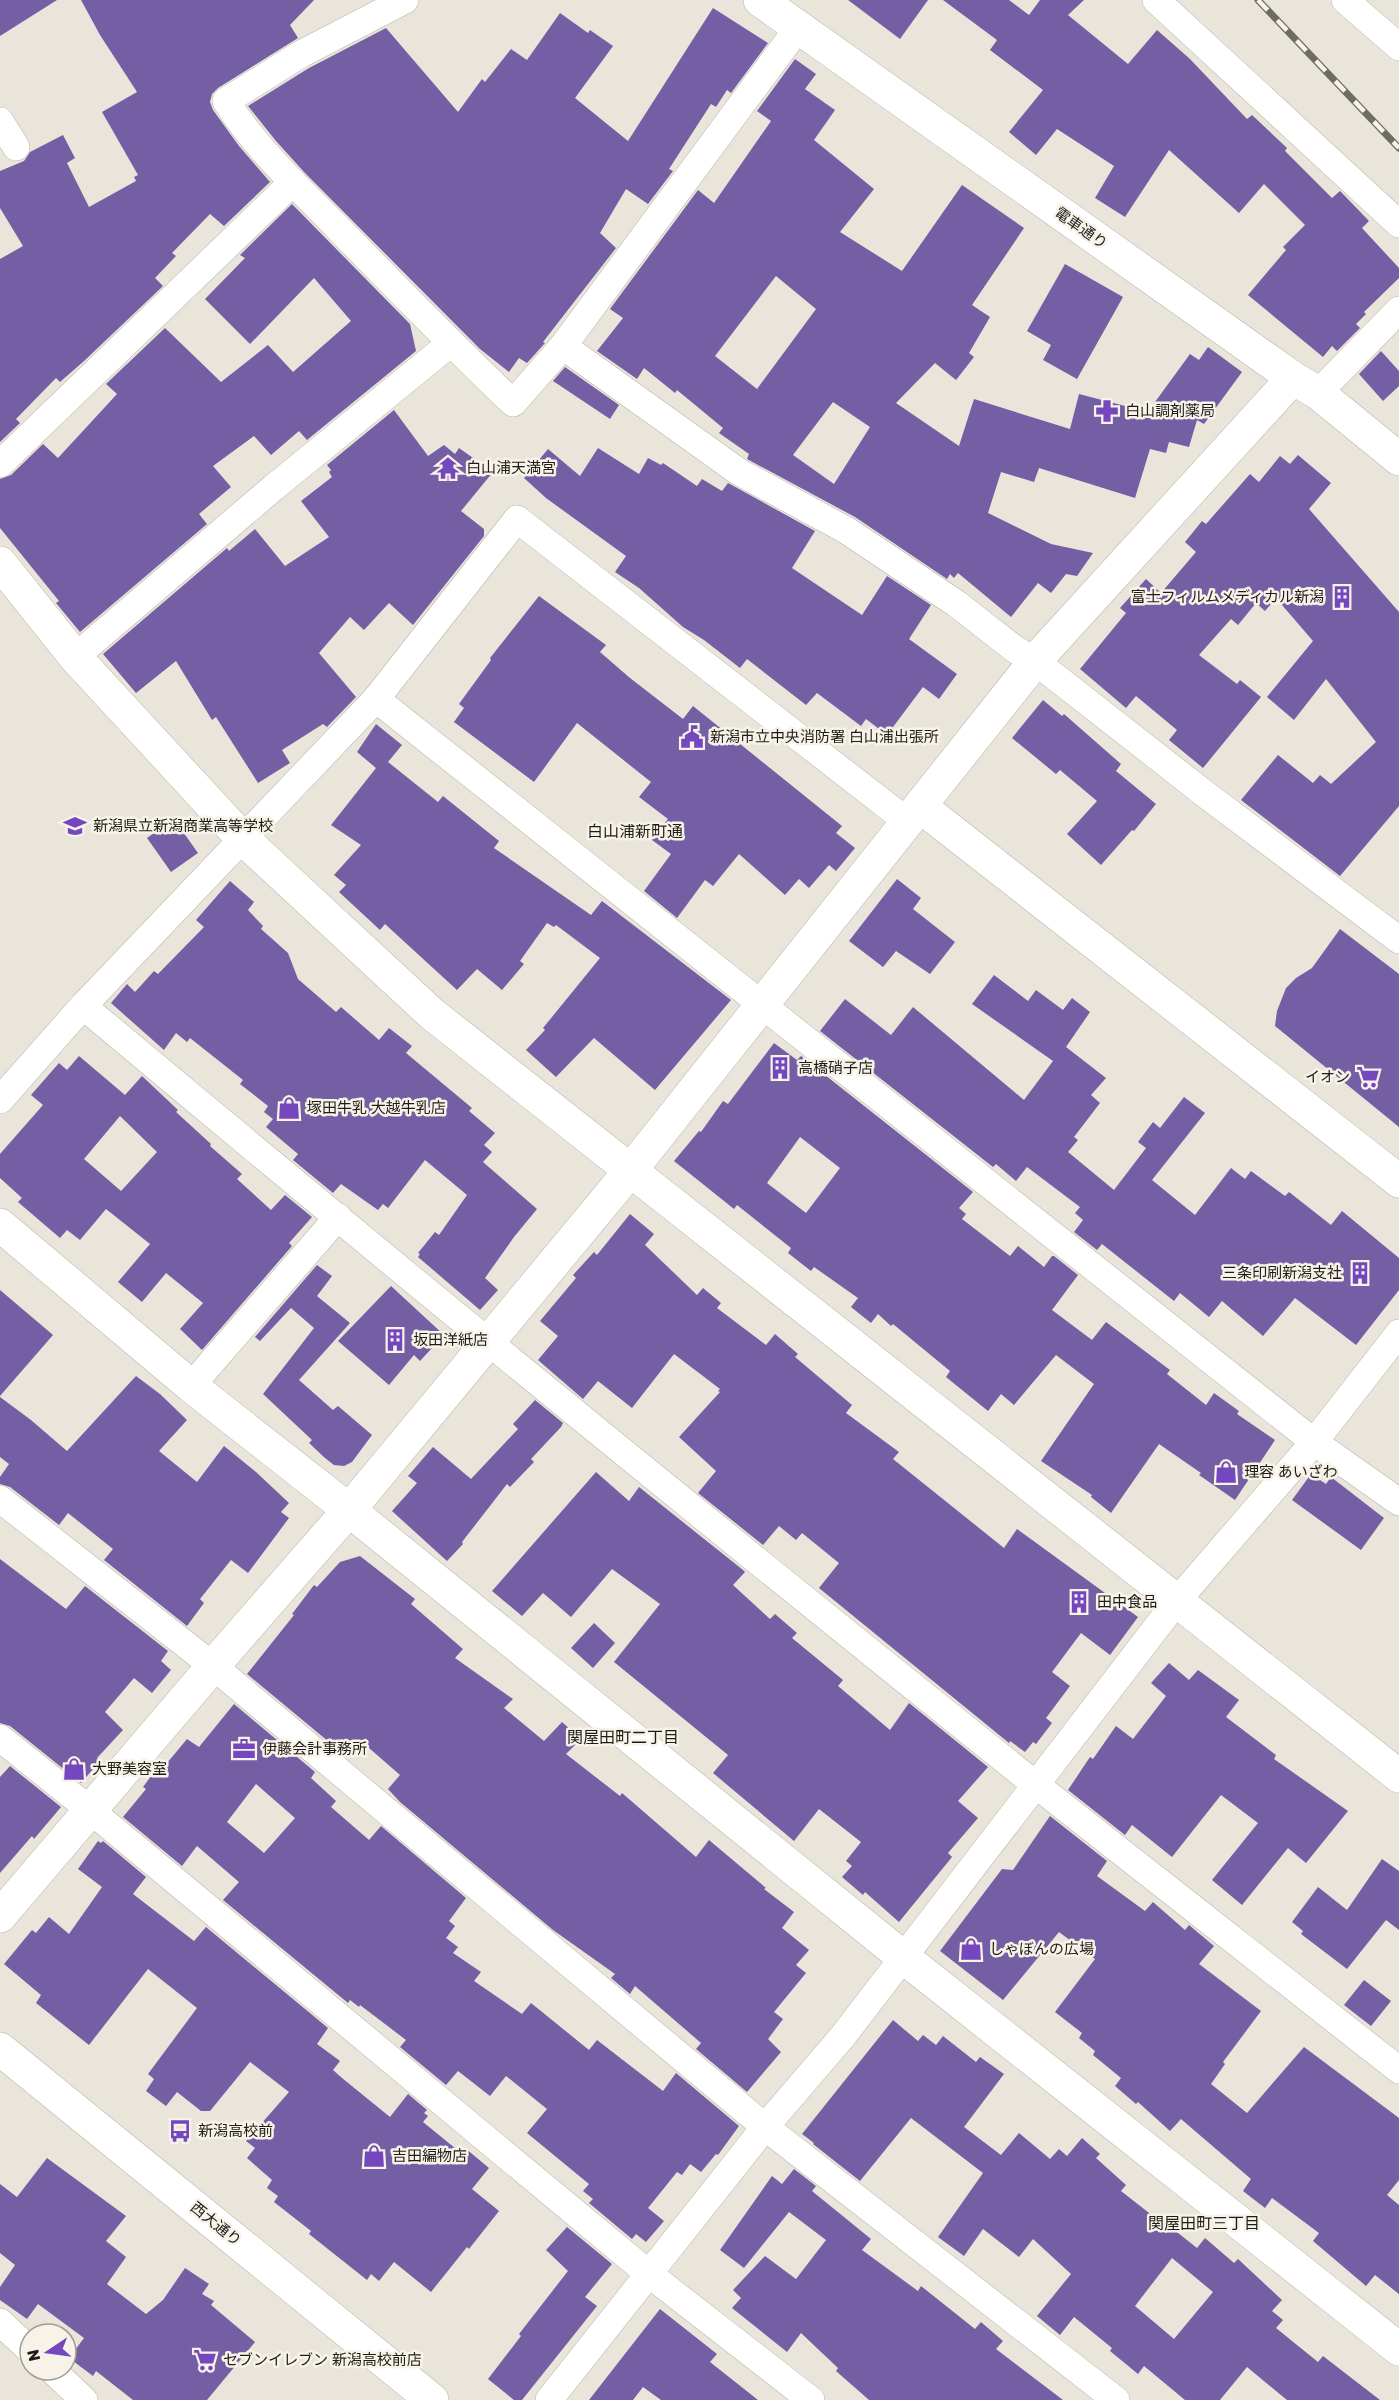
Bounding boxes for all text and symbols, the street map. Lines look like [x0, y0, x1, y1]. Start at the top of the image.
street label: 電車通り [1051, 203, 1111, 253]
pharmacy icon: 白山調剤薬局 [1094, 398, 1120, 424]
place label: 白山調剤薬局 [1125, 402, 1215, 420]
temple icon: 白山浦天満宮 [435, 455, 461, 481]
place label: 白山浦天満宮 [466, 459, 556, 477]
building icon: 富士フィルムメディカル新潟 [1329, 584, 1355, 610]
place label: 富士フィルムメディカル新潟 [1131, 588, 1324, 606]
public building icon: 新潟市立中央消防署 白山浦出張所 [679, 724, 705, 750]
place label: 新潟市立中央消防署 白山浦出張所 [710, 728, 939, 746]
school or university icon: 新潟県立新潟商業高等学校 [62, 813, 88, 839]
place label: 新潟県立新潟商業高等学校 [93, 817, 273, 835]
district label: 白山浦新町通 [587, 822, 683, 841]
building icon: 高橋硝子店 [767, 1055, 793, 1081]
place label: 高橋硝子店 [798, 1059, 873, 1077]
supermarket icon: イオン [1355, 1064, 1381, 1090]
place label: イオン [1305, 1068, 1350, 1086]
shop icon: 塚田牛乳 大越牛乳店 [276, 1095, 302, 1121]
place label: 塚田牛乳 大越牛乳店 [307, 1099, 446, 1117]
building icon: 三条印刷新潟支社 [1347, 1260, 1373, 1286]
place label: 三条印刷新潟支社 [1222, 1264, 1342, 1282]
building icon: 坂田洋紙店 [382, 1327, 408, 1353]
place label: 坂田洋紙店 [413, 1331, 488, 1349]
shop icon: 理容 あいざわ [1213, 1459, 1239, 1485]
place label: 理容 あいざわ [1244, 1463, 1338, 1481]
building icon: 田中食品 [1066, 1589, 1092, 1615]
place label: 田中食品 [1097, 1593, 1157, 1611]
district label: 関屋田町二丁目 [567, 1728, 679, 1747]
office icon: 伊藤会計事務所 [231, 1736, 257, 1762]
place label: 伊藤会計事務所 [262, 1740, 367, 1758]
shop icon: 大野美容室 [61, 1756, 87, 1782]
place label: 大野美容室 [92, 1760, 167, 1778]
shop icon: しゃぼんの広場 [958, 1936, 984, 1962]
place label: しゃぼんの広場 [989, 1940, 1094, 1958]
bus stop icon: 新潟高校前 [167, 2118, 193, 2144]
place label: 新潟高校前 [198, 2122, 273, 2140]
shop icon: 吉田編物店 [361, 2143, 387, 2169]
place label: 吉田編物店 [392, 2147, 467, 2165]
street label: 西大通り [187, 2198, 245, 2250]
district label: 関屋田町三丁目 [1148, 2214, 1260, 2233]
north arrow [18, 2322, 78, 2382]
supermarket icon: セブンイレブン 新潟高校前店 [192, 2347, 218, 2373]
text: N [23, 2348, 44, 2363]
place label: セブンイレブン 新潟高校前店 [223, 2351, 422, 2369]

